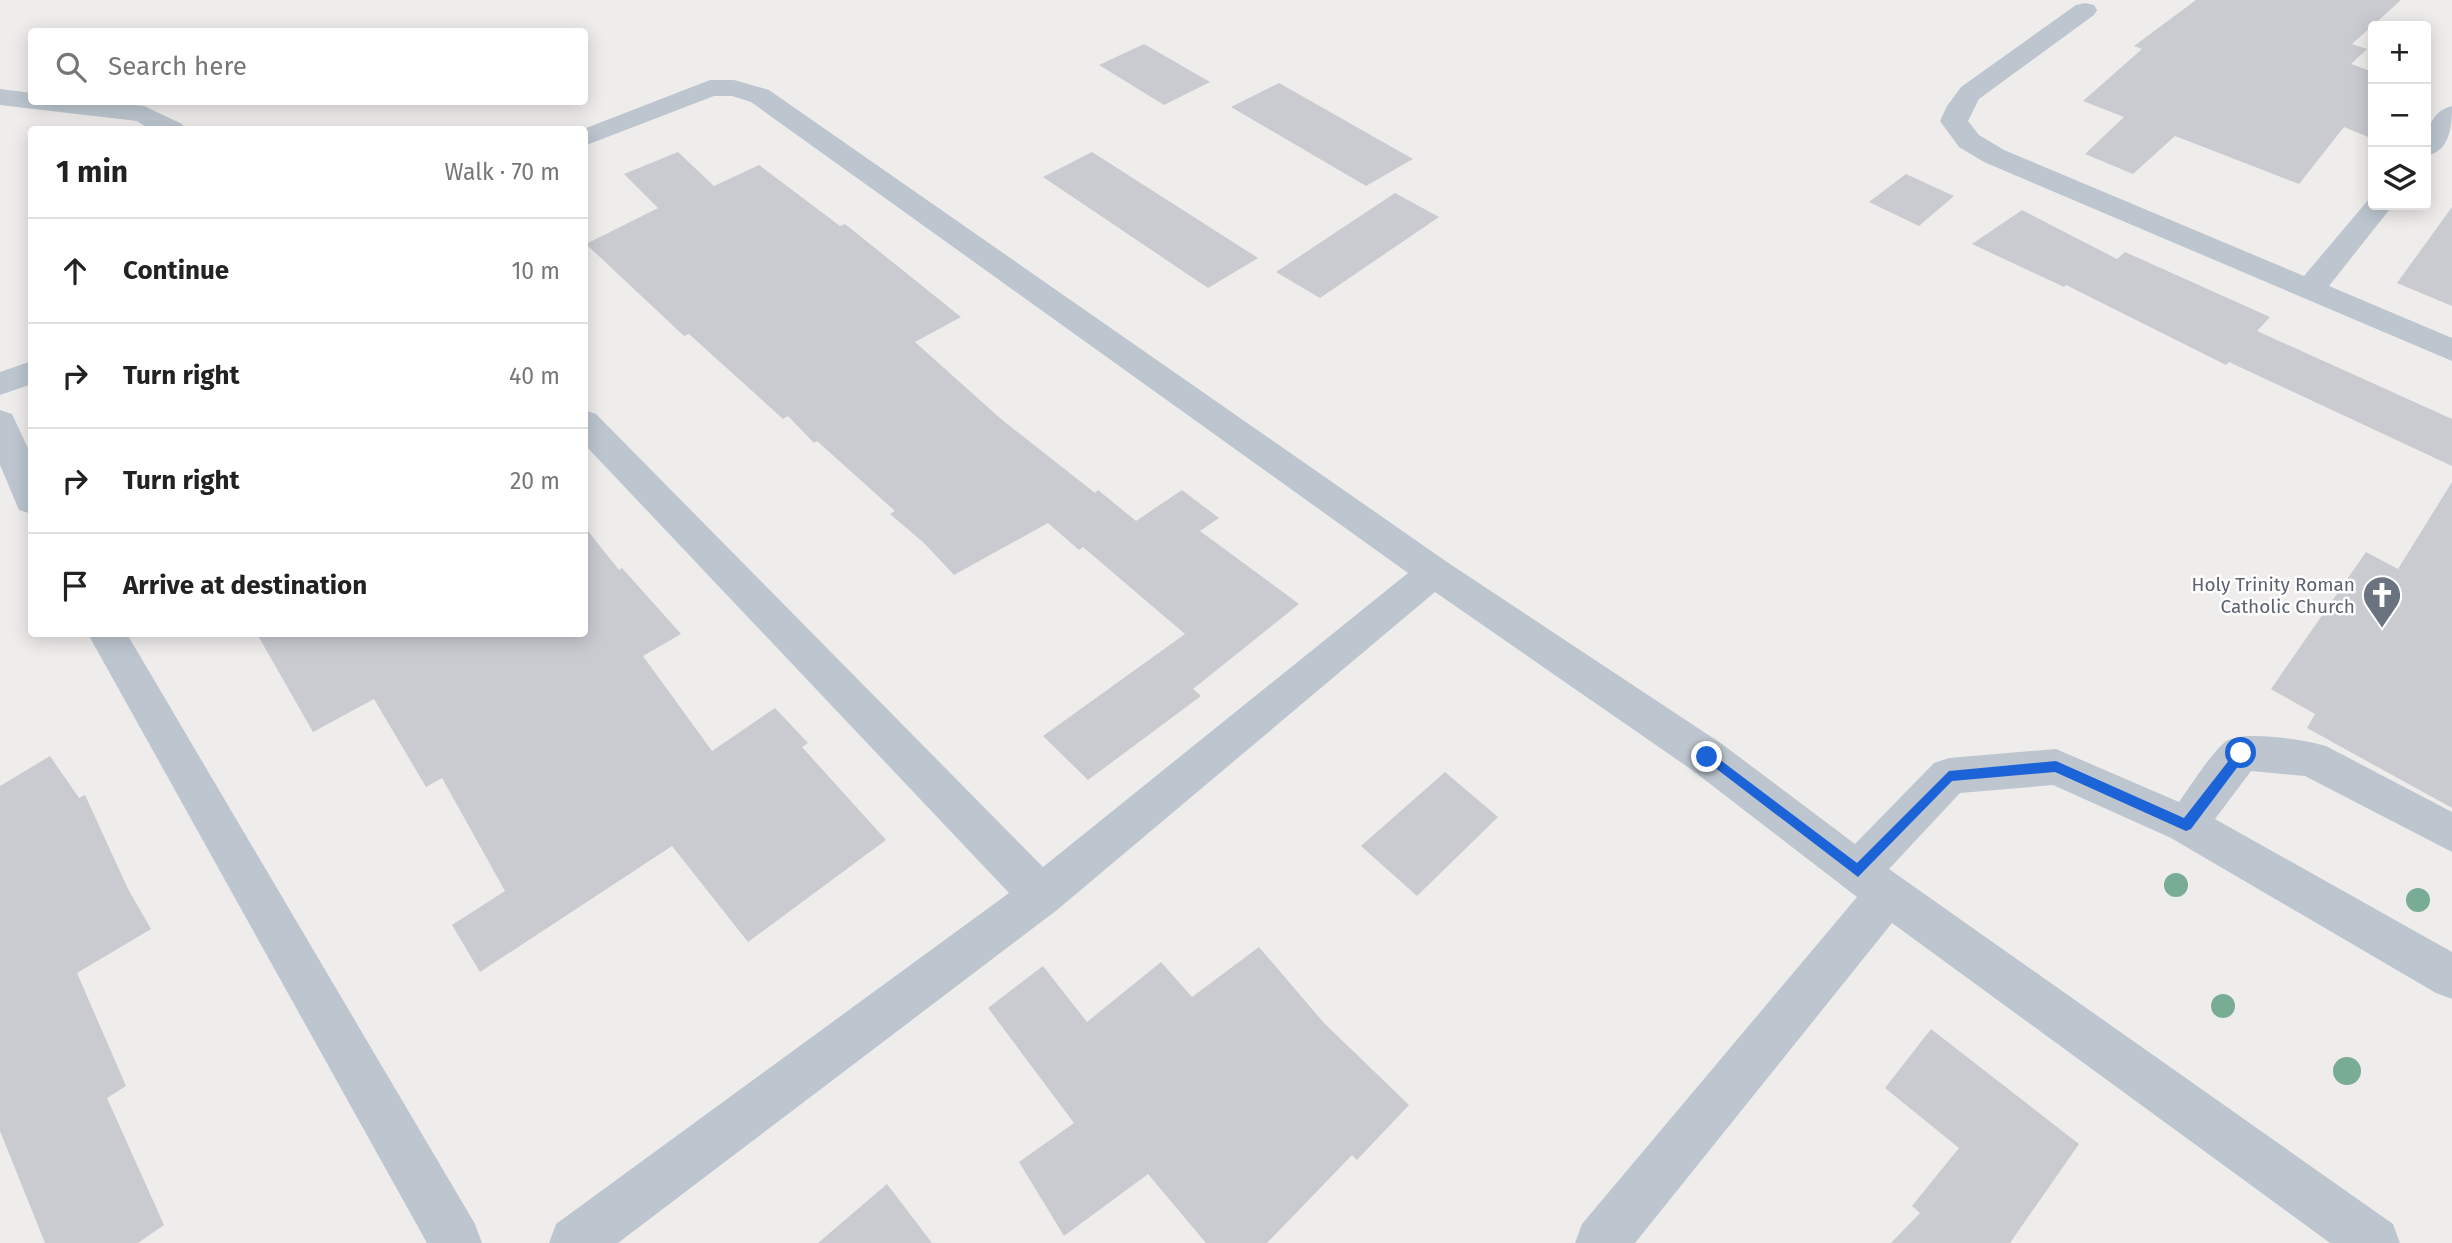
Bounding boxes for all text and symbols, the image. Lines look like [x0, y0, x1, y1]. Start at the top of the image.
map controls [2368, 21, 2431, 210]
button: + [2368, 21, 2431, 84]
search box [28, 28, 588, 105]
icon: search [52, 48, 90, 86]
text: Search here [108, 51, 247, 82]
button: − [2368, 84, 2431, 147]
button: layers [2368, 147, 2431, 210]
text: 1 min [56, 154, 128, 190]
text: Walk · 70 m [445, 158, 560, 186]
icon: ahead [56, 252, 94, 290]
text: Continue [123, 255, 229, 286]
text: 10 m [511, 257, 560, 285]
icon: right [56, 357, 94, 395]
text: Turn right [123, 360, 240, 391]
text: 40 m [509, 362, 560, 390]
icon: right [56, 462, 94, 500]
text: Turn right [123, 465, 240, 496]
text: 20 m [510, 467, 560, 495]
icon: arrive [56, 567, 94, 605]
text: Arrive at destination [123, 570, 367, 601]
place label: Holy Trinity Roman Catholic Church [2192, 573, 2355, 618]
church icon: Holy Trinity Roman Catholic Church [2361, 574, 2403, 629]
route start [2225, 737, 2256, 768]
route end [1691, 741, 1722, 772]

